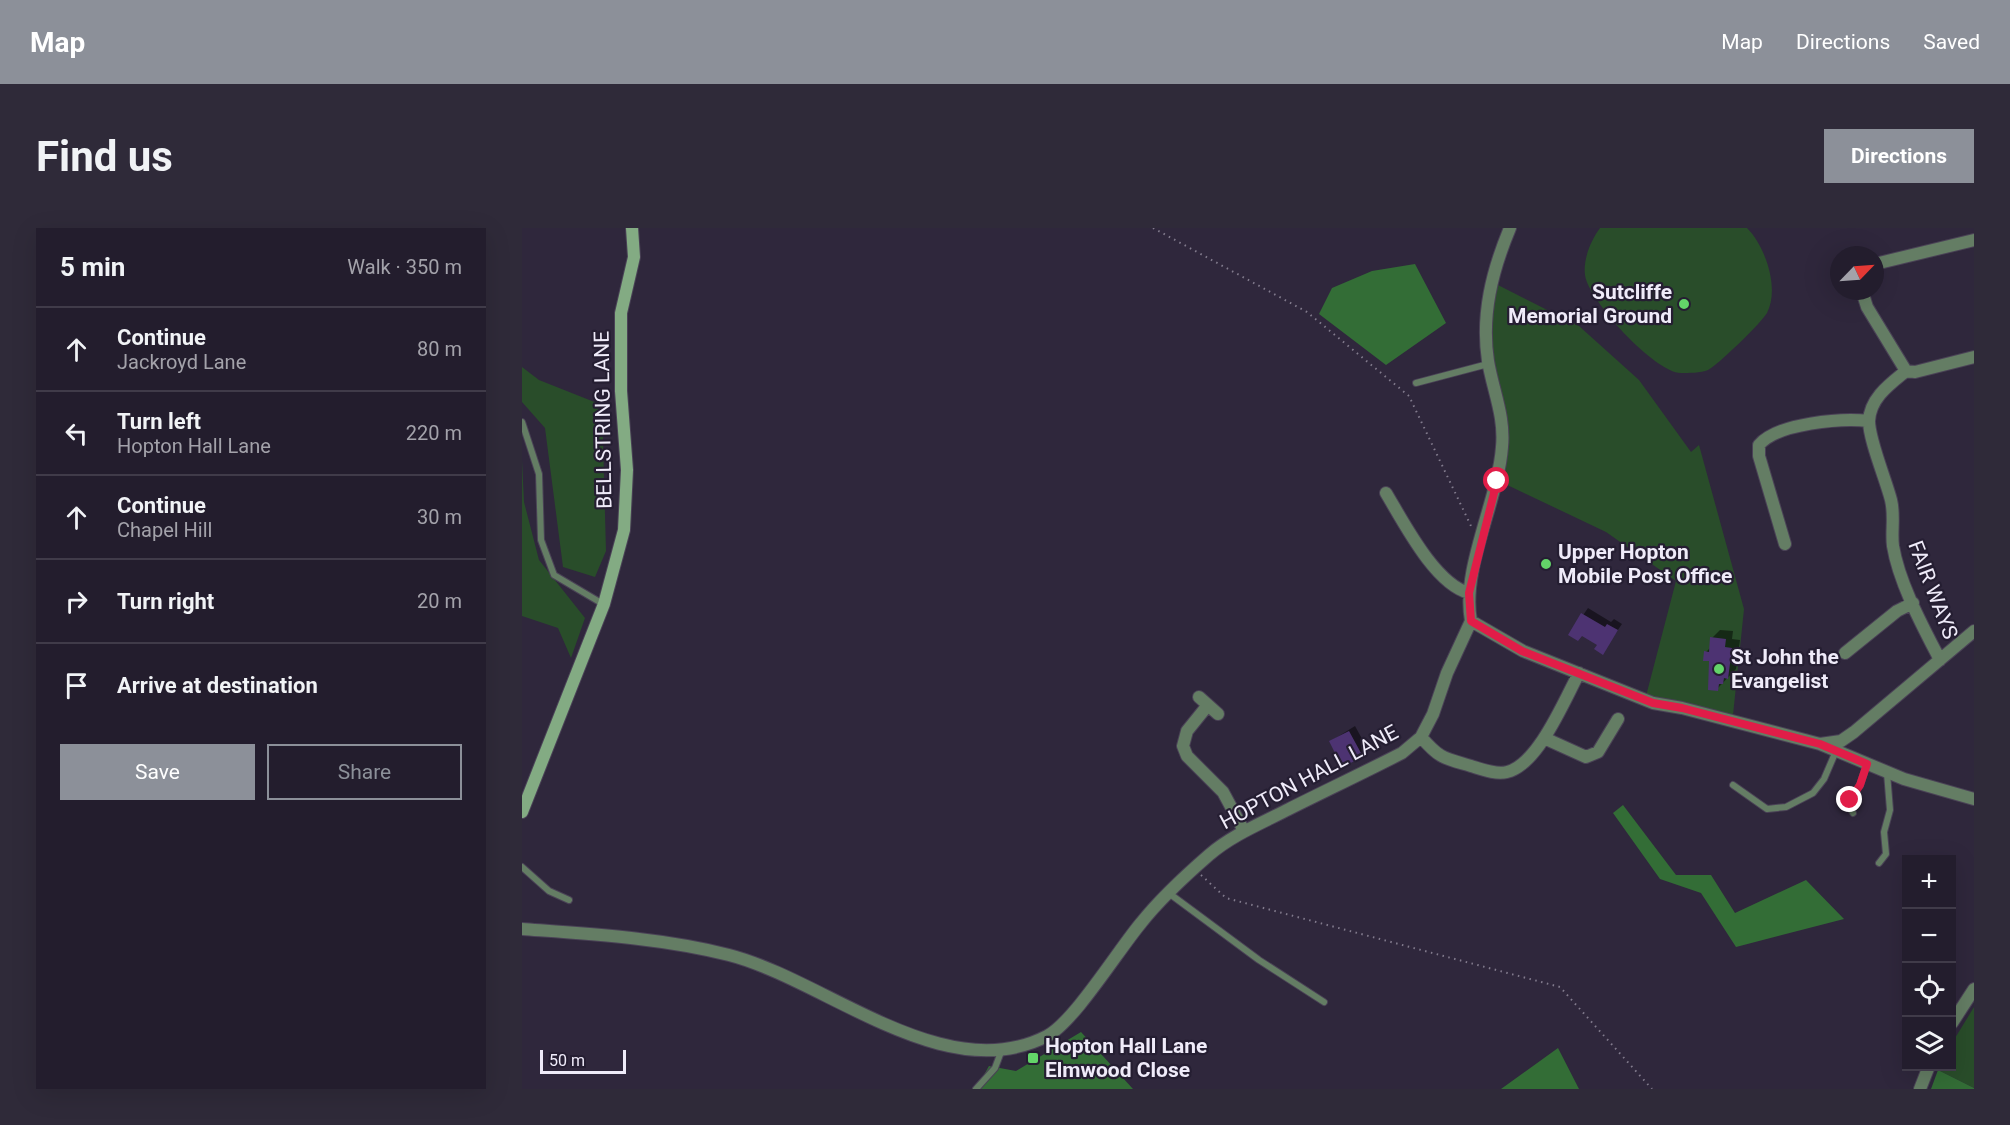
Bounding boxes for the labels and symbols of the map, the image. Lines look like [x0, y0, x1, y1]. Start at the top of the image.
north arrow [1830, 246, 1884, 300]
place label: Sutcliffe Memorial Ground [1508, 280, 1672, 328]
marker: Sutcliffe Memorial Ground [1677, 297, 1691, 311]
street label: BELLSTRING LANE [589, 331, 617, 509]
route start [1483, 467, 1509, 493]
street label: FAIR WAYS [1903, 537, 1963, 643]
place label: Upper Hopton Mobile Post Office [1558, 540, 1732, 588]
marker: Upper Hopton Mobile Post Office [1539, 557, 1553, 571]
place label: St John the Evangelist [1731, 645, 1839, 693]
marker: St John the Evangelist [1712, 662, 1726, 676]
street label: HOPTON HALL LANE [1216, 720, 1402, 834]
route end [1836, 786, 1862, 812]
place label: Hopton Hall Lane Elmwood Close [1045, 1034, 1207, 1082]
scale bar [540, 1047, 626, 1074]
marker: Hopton Hall Lane Elmwood Close [1026, 1051, 1040, 1065]

